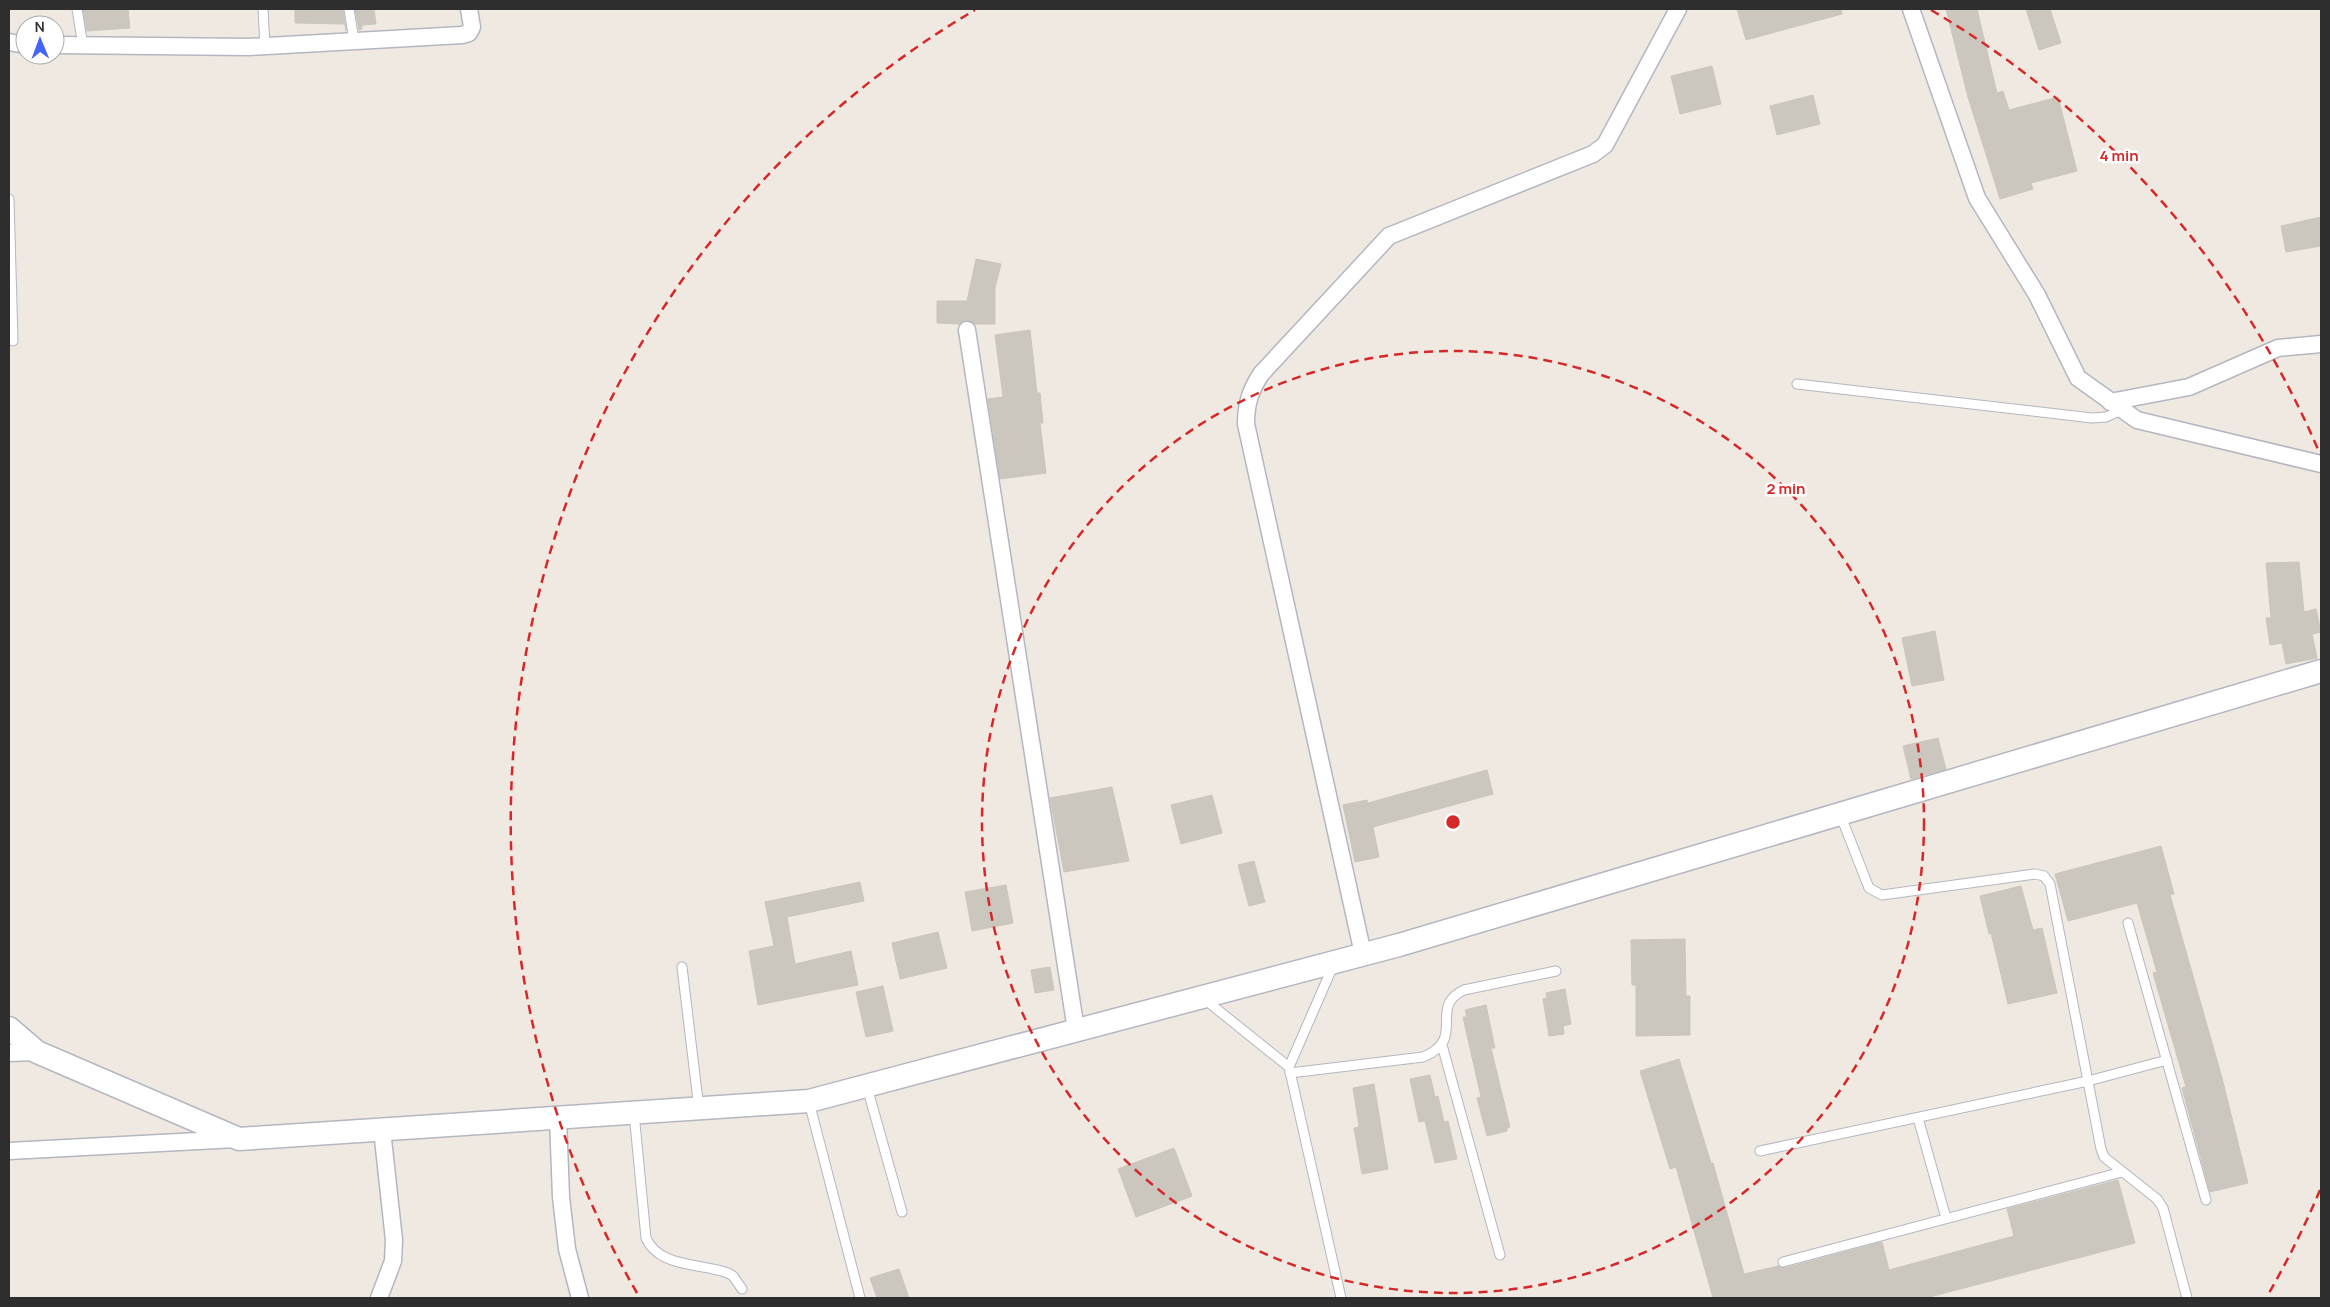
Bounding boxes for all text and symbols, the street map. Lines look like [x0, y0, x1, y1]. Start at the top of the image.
north arrow [15, 15, 65, 65]
text: N [35, 17, 45, 36]
text: 4 min [2099, 145, 2139, 166]
text: 2 min [1766, 478, 1806, 499]
centre of rings [1444, 813, 1462, 831]

